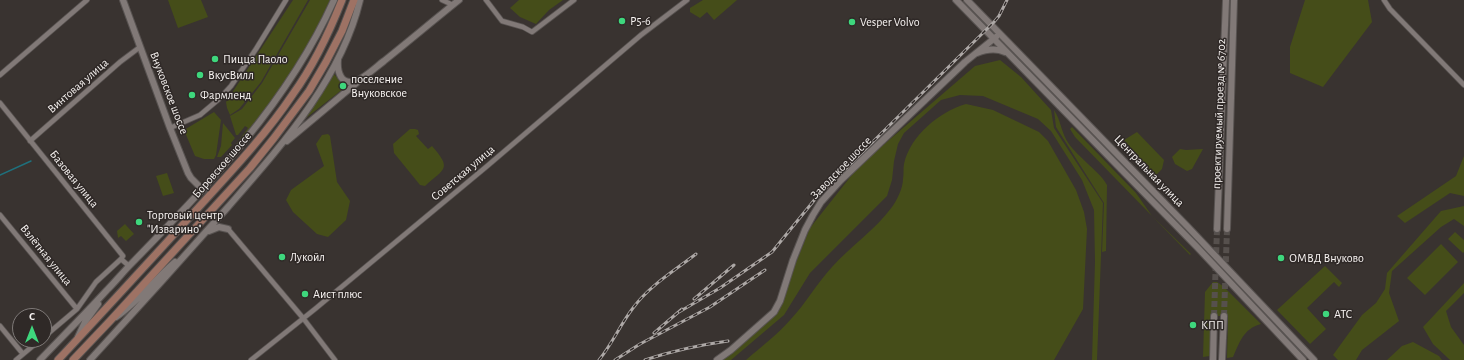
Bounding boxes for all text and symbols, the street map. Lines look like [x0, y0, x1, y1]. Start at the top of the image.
place label: Р5-6 [630, 14, 651, 28]
place label: Vesper Volvo [860, 15, 920, 29]
marker: Р5-6 [617, 16, 627, 26]
marker: Vesper Volvo [847, 17, 857, 27]
street label: проектируемый проезд № 6702 [1209, 39, 1229, 189]
street label: Внуковское шоссе [147, 50, 191, 136]
place label: Пицца Паоло [223, 52, 288, 66]
marker: Пицца Паоло [210, 54, 220, 64]
street label: Винтовая улица [45, 56, 111, 116]
place label: ВкусВилл [208, 68, 254, 82]
marker: ВкусВилл [195, 70, 205, 80]
place label: поселение Внуковское [351, 72, 407, 100]
marker: поселение Внуковское [338, 81, 348, 91]
place label: Фармленд [200, 88, 251, 102]
marker: Фармленд [187, 90, 197, 100]
street label: Боровское шоссе [189, 129, 255, 201]
street label: Центральная улица [1111, 132, 1187, 210]
street label: Заводское шоссе [807, 134, 875, 202]
street label: Советская улица [428, 142, 498, 204]
street label: Базовая улица [46, 147, 102, 211]
place label: Торговый центр "Изварино" [147, 208, 223, 236]
marker: Торговый центр "Изварино" [134, 217, 144, 227]
street label: Взлётная улица [17, 221, 75, 289]
place label: Лукойл [290, 250, 325, 264]
place label: ОМВД Внуково [1289, 251, 1364, 265]
marker: Лукойл [277, 252, 287, 262]
marker: ОМВД Внуково [1276, 253, 1286, 263]
place label: Аист плюс [313, 287, 362, 301]
marker: Аист плюс [300, 289, 310, 299]
place label: АТС [1334, 307, 1352, 321]
north arrow [12, 308, 52, 348]
marker: АТС [1321, 309, 1331, 319]
text: С [29, 311, 35, 322]
place label: КПП [1201, 318, 1224, 332]
marker: КПП [1188, 320, 1198, 330]

